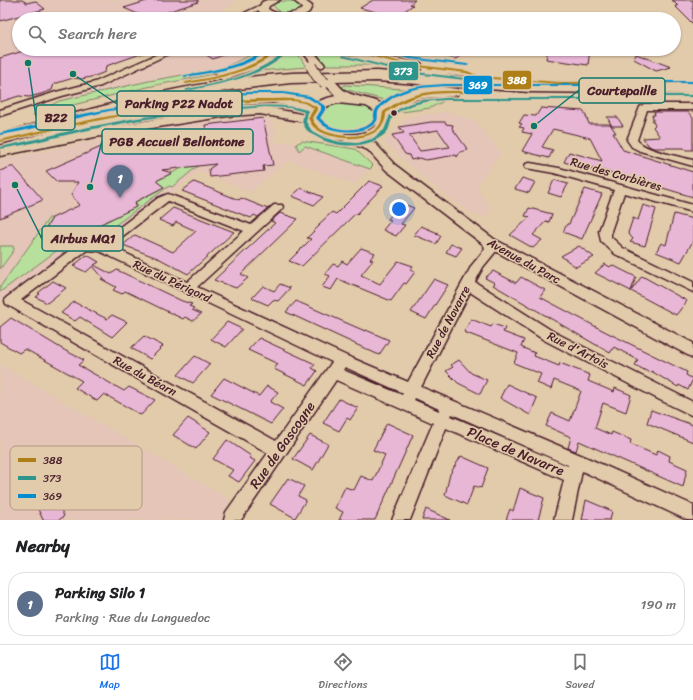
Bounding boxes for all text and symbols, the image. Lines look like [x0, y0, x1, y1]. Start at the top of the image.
search box [12, 12, 681, 56]
text: Search here [58, 21, 137, 47]
icon: search [26, 23, 48, 45]
line badge: 373 [388, 61, 419, 81]
text: 373 [393, 62, 413, 81]
line badge: 388 [502, 70, 532, 90]
text: 388 [506, 71, 527, 90]
line badge: 369 [463, 75, 493, 95]
text: 369 [467, 76, 488, 95]
callout: Courtepaille [579, 78, 665, 103]
text: Courtepaille [586, 79, 658, 102]
callout: Parking P22 Nadot [117, 91, 242, 116]
text: Parking P22 Nadot [125, 92, 233, 115]
callout: B22 [36, 105, 75, 130]
text: B22 [44, 106, 68, 129]
unlabelled marker [389, 108, 399, 118]
callout: PGB Accueil Bellontone [102, 129, 253, 154]
text: PGB Accueil Bellontone [109, 130, 245, 153]
street label: Rue des Corbières [568, 150, 664, 198]
pin: 1 [107, 165, 133, 198]
your location [389, 199, 409, 219]
callout: Airbus MQ1 [42, 226, 123, 251]
text: Airbus MQ1 [50, 227, 116, 250]
street label: Avenue du Parc [482, 231, 565, 290]
street label: Rue du Périgord [129, 253, 215, 309]
street label: Rue de Navarre [420, 281, 477, 362]
street label: Rue d'Artois [543, 325, 613, 375]
street label: Rue du Béarn [109, 349, 181, 403]
street label: Rue de Gascogne [243, 396, 322, 494]
street label: Place de Navarre [463, 420, 569, 483]
legend [10, 446, 142, 510]
text: 388 [43, 451, 63, 470]
text: 373 [43, 469, 61, 488]
text: 369 [43, 487, 62, 506]
text: Nearby [16, 531, 70, 561]
text: Parking Silo 1 [55, 580, 145, 606]
text: 1 [27, 593, 33, 616]
text: 190 m [641, 593, 676, 616]
text: Parking · Rue du Languedoc [55, 606, 211, 629]
tab: Map [99, 651, 121, 694]
tab: Directions [318, 651, 368, 694]
tab: Saved [565, 651, 594, 694]

